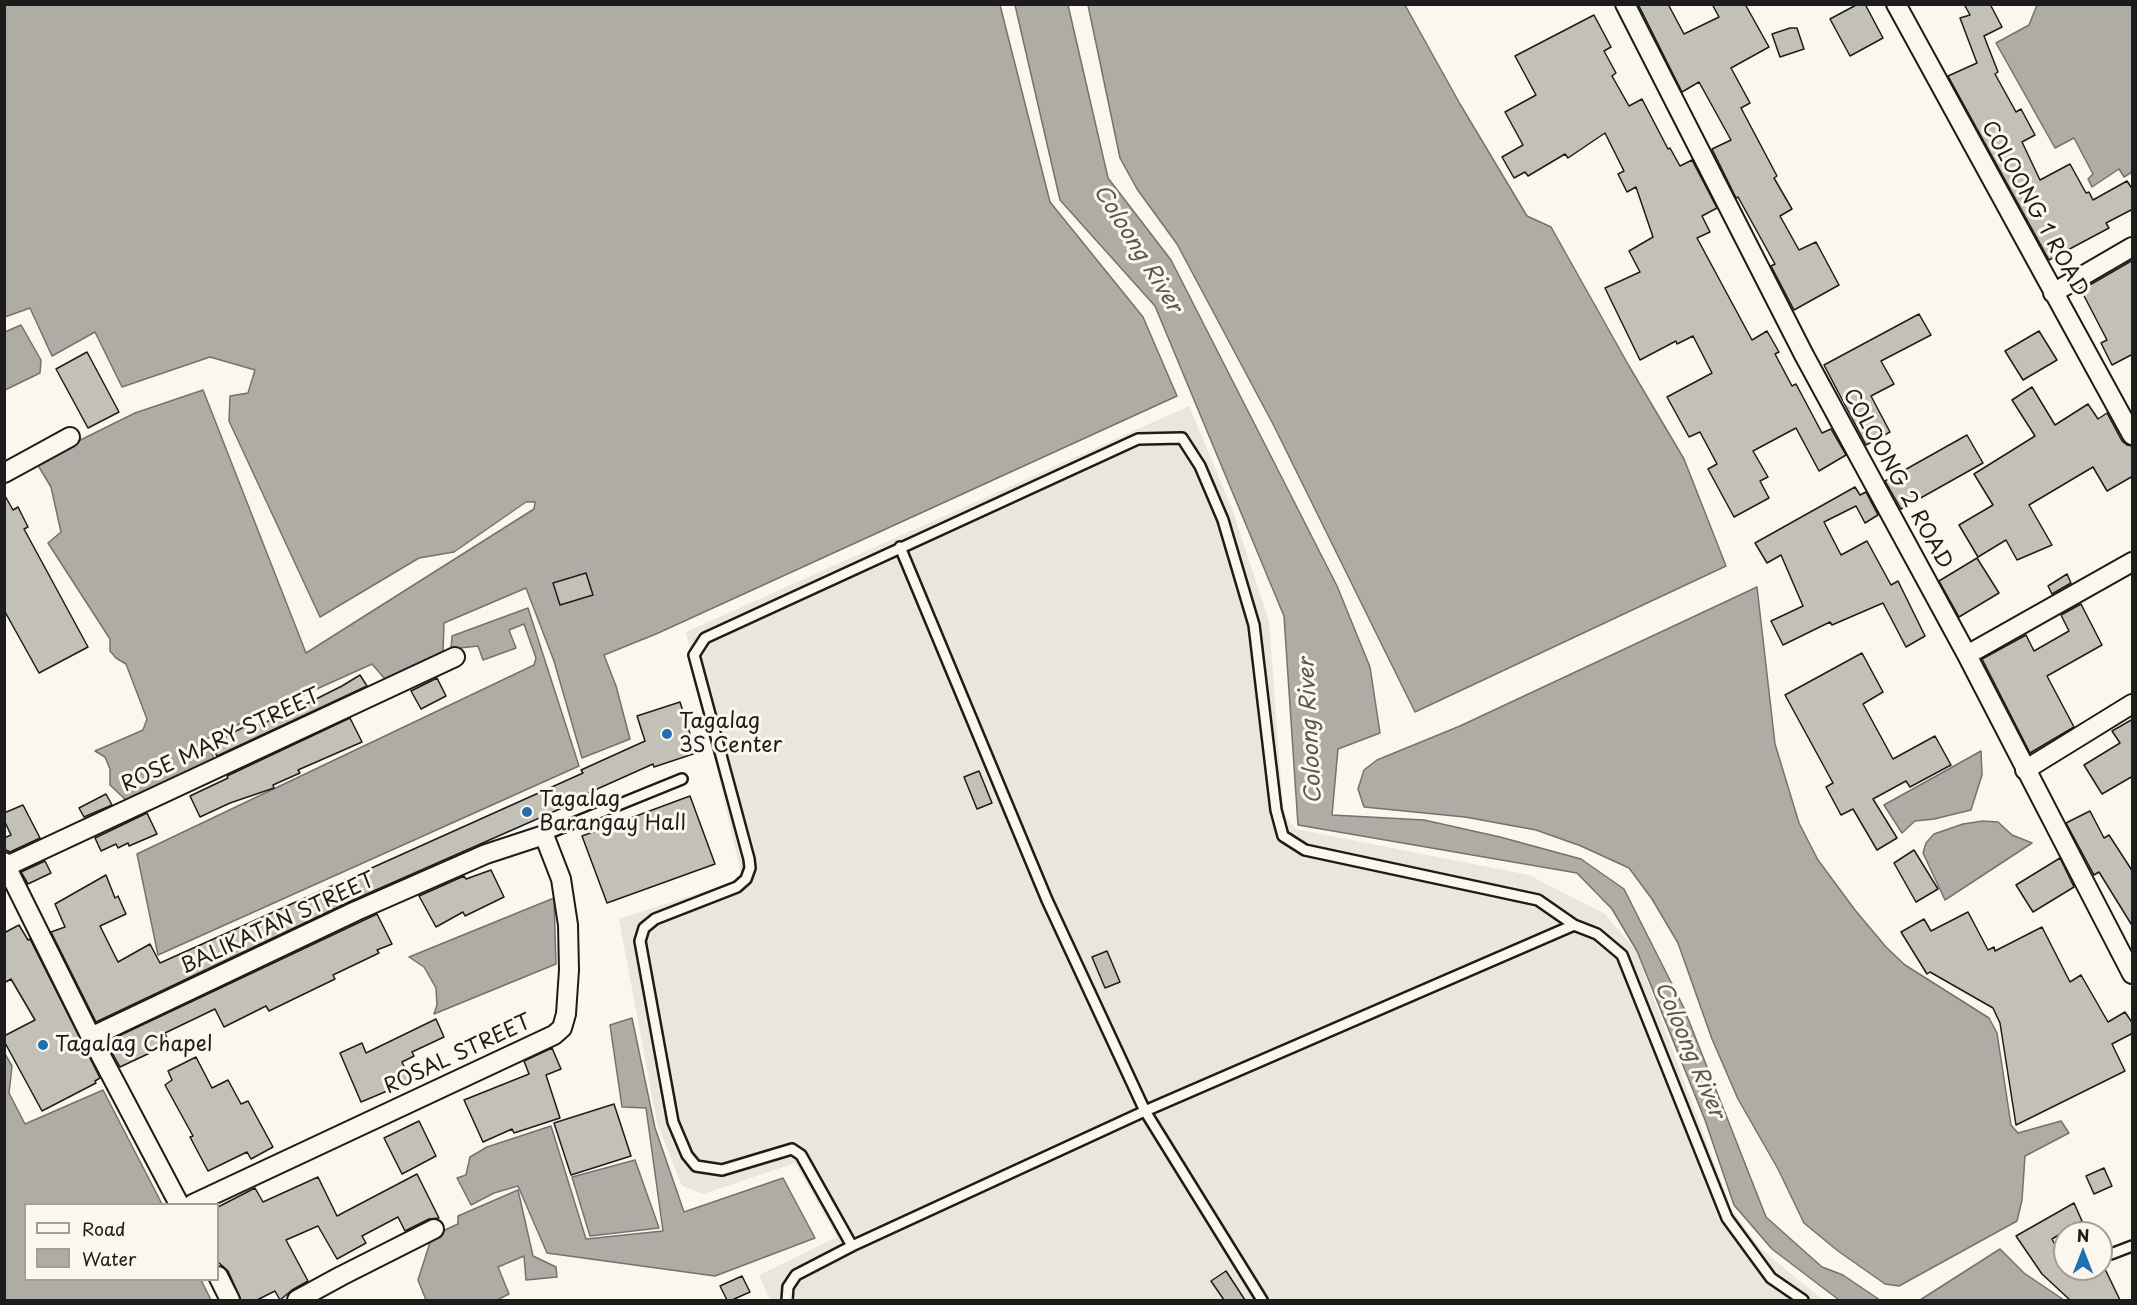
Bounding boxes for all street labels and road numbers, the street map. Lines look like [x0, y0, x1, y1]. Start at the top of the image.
street label: COLOONG 1 ROAD [1975, 117, 2093, 301]
street label: COLOONG 2 ROAD [1837, 384, 1957, 574]
street label: ROSE MARY STREET [118, 684, 324, 798]
street label: BALIKATAN STREET [177, 868, 379, 980]
street label: ROSAL STREET [380, 1010, 536, 1100]

